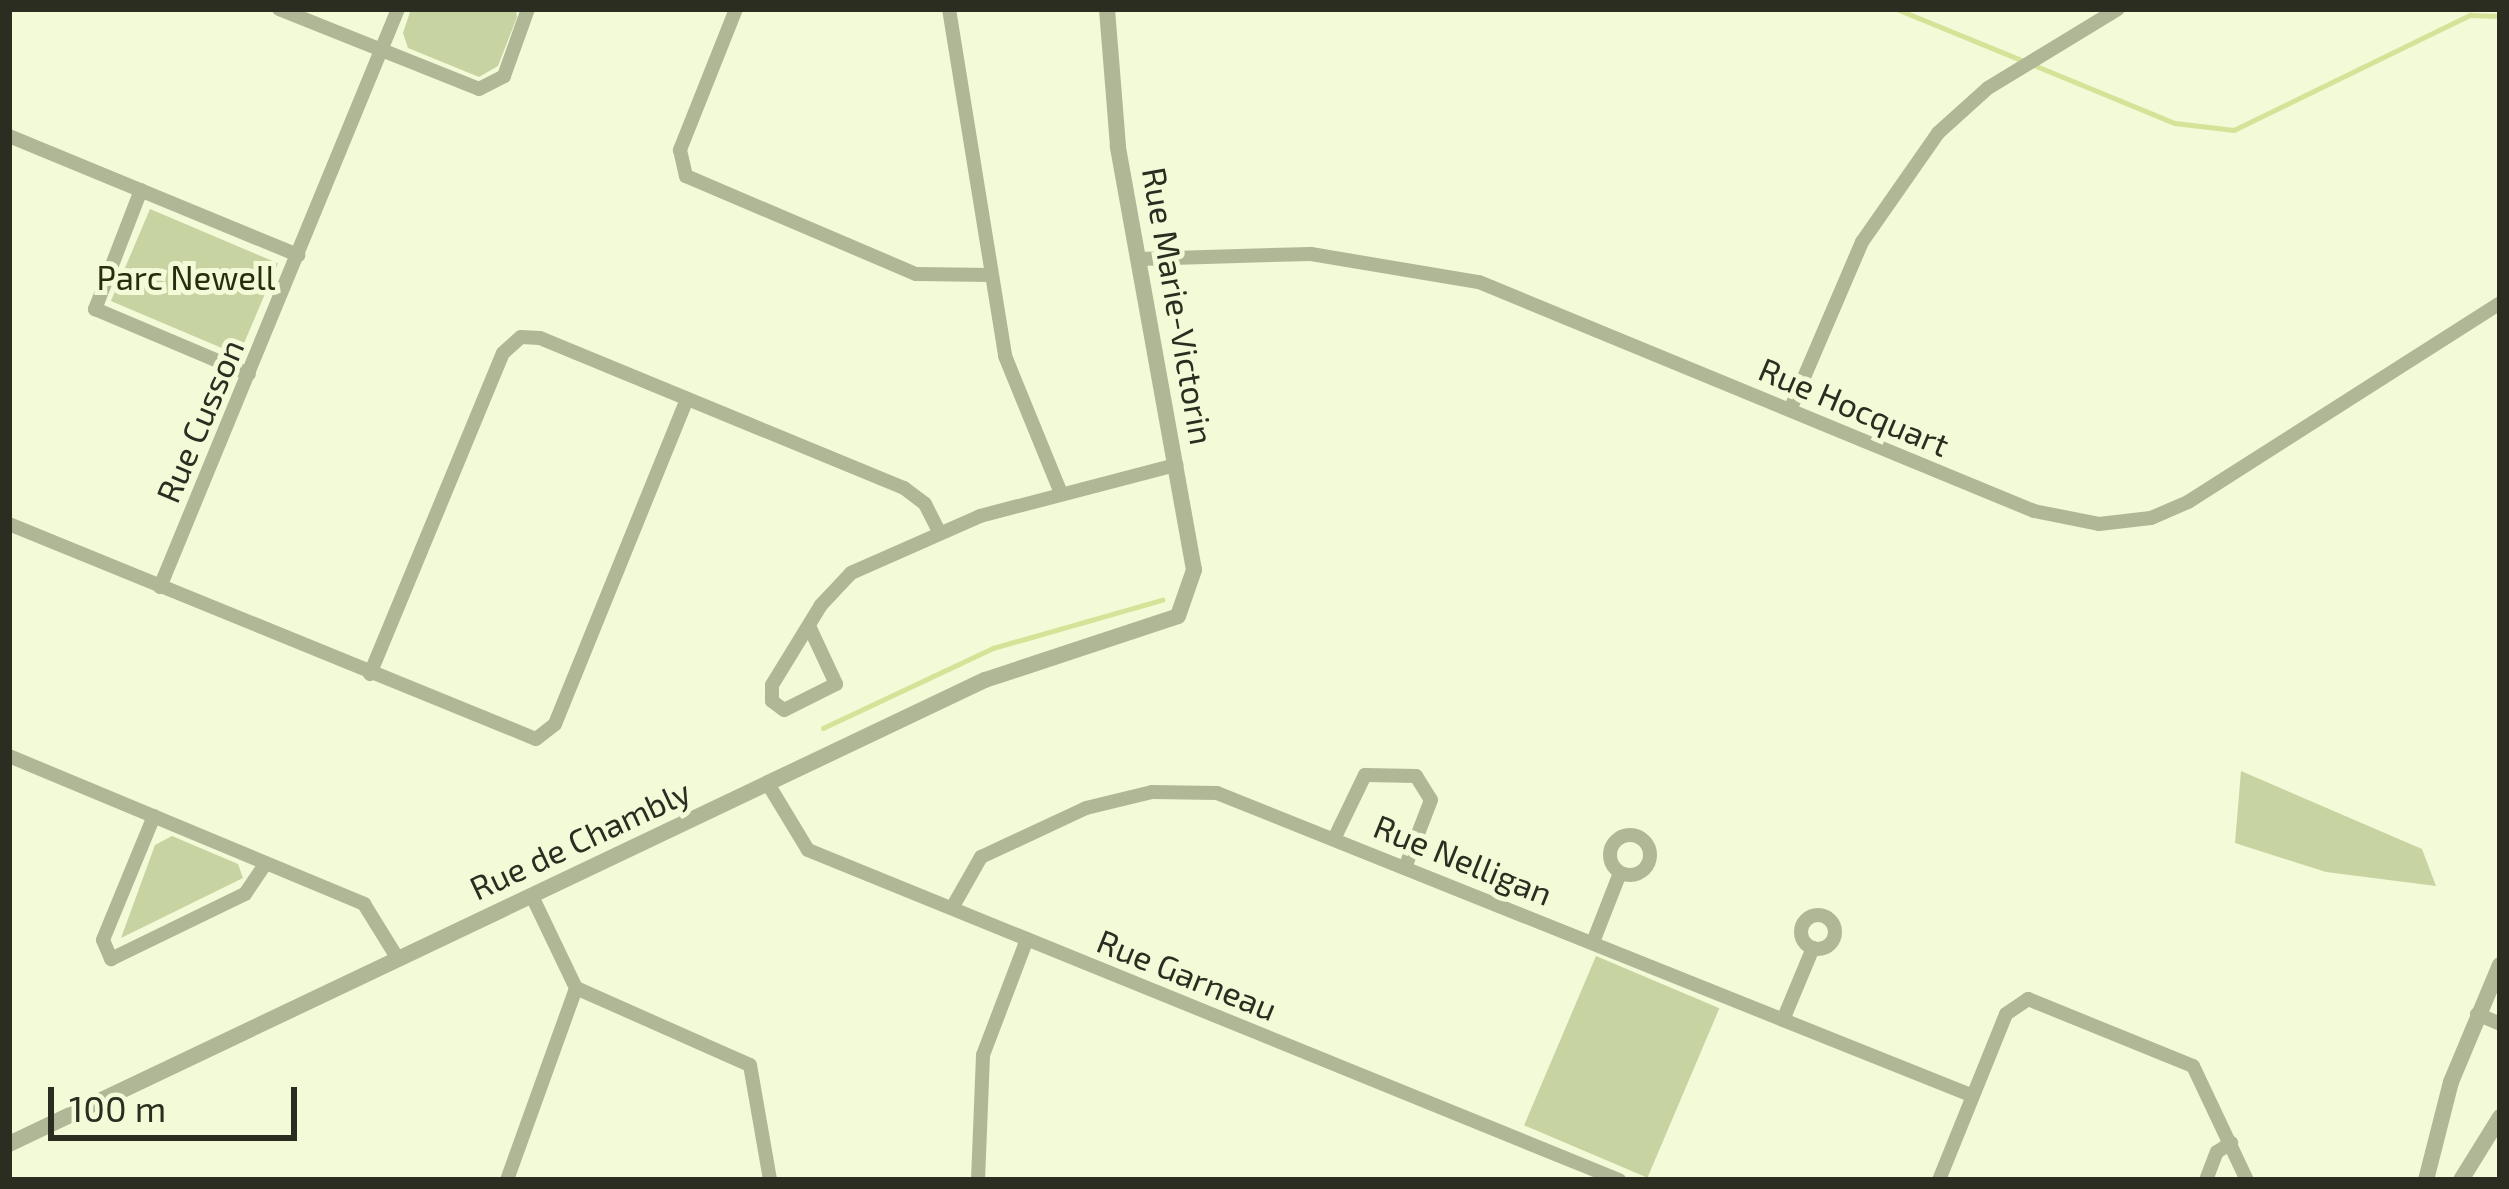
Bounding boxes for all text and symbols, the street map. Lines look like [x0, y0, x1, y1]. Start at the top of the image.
street label: Rue Marie-Victorin [1134, 164, 1222, 448]
park label: Parc Newell [96, 258, 276, 298]
street label: Rue Cusson [148, 333, 252, 509]
street label: Rue Hocquart [1753, 349, 1955, 465]
street label: Rue de Chambly [463, 772, 697, 908]
street label: Rue Nelligan [1368, 806, 1558, 914]
street label: Rue Garneau [1091, 921, 1283, 1029]
scale bar [54, 1063, 303, 1137]
text: 100 m [69, 1086, 166, 1129]

